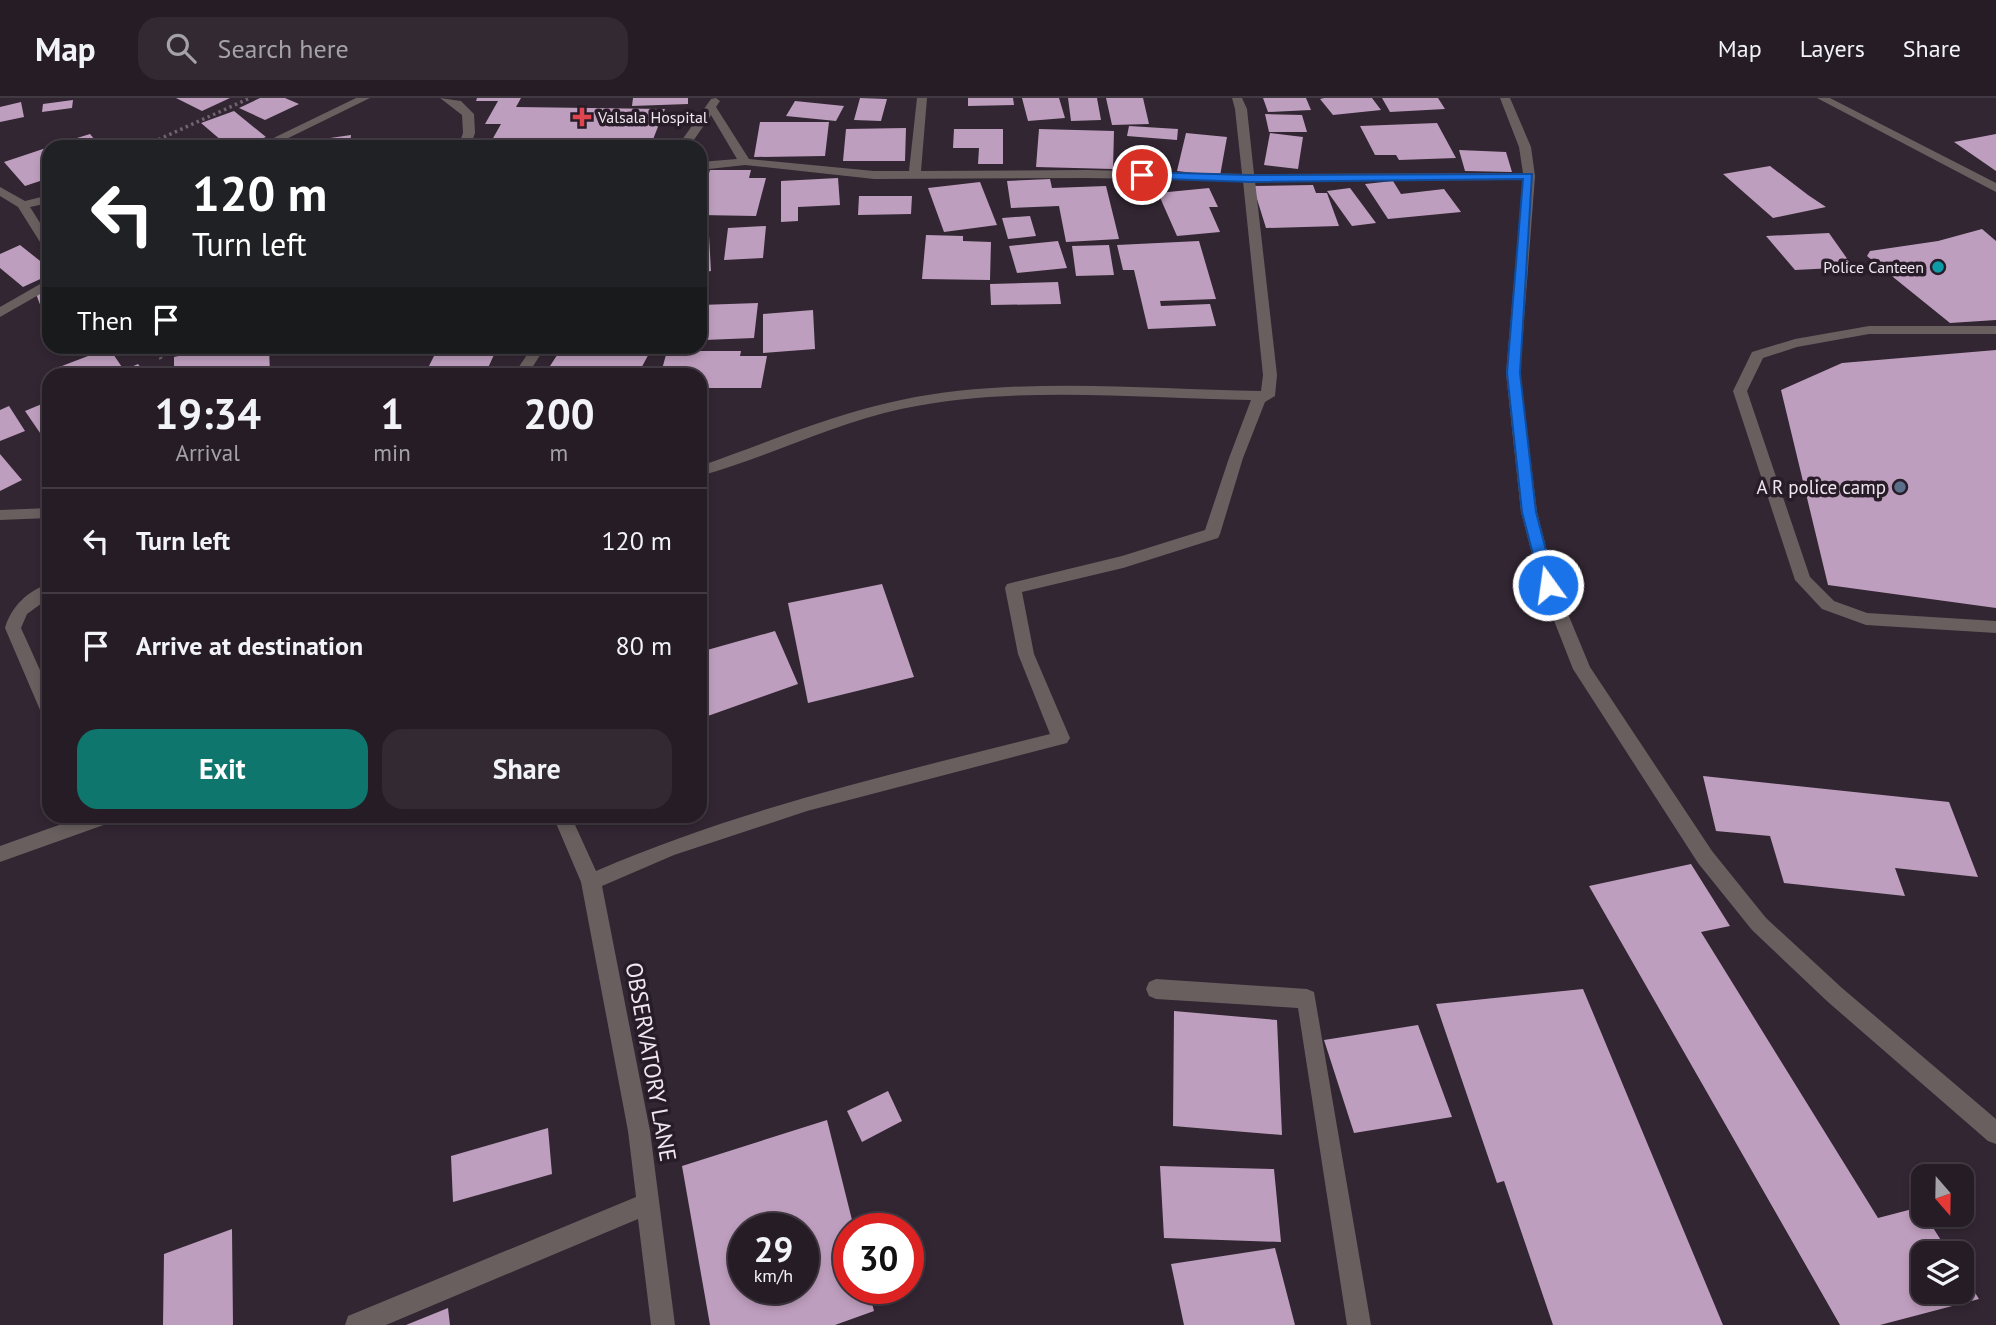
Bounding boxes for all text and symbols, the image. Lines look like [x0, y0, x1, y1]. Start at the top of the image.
search box [138, 17, 628, 80]
text: Map [35, 27, 96, 70]
icon: search [162, 29, 200, 67]
text: Search here [218, 32, 349, 65]
text: Map [1718, 33, 1762, 64]
text: Layers [1800, 33, 1865, 64]
text: Share [1903, 33, 1961, 64]
marker: Valsala Hospital [572, 107, 592, 127]
place label: Valsala Hospital [597, 107, 708, 127]
pin [1112, 145, 1172, 205]
icon: arrive [1123, 156, 1161, 194]
text: 120 m [192, 161, 327, 225]
icon: left [77, 168, 168, 259]
text: Turn left [192, 223, 307, 265]
place label: Police Canteen [1823, 257, 1924, 277]
marker: Police Canteen [1930, 259, 1946, 275]
icon: arrive [147, 301, 185, 339]
text: Then [77, 304, 133, 337]
text: 19:34 [154, 386, 261, 441]
text: 1 [380, 386, 404, 441]
text: 200 [523, 386, 595, 441]
text: Arrival [175, 438, 240, 467]
text: min [373, 438, 411, 467]
text: m [550, 438, 568, 467]
place label: A R police camp [1757, 475, 1886, 499]
marker: A R police camp [1892, 479, 1908, 495]
icon: left [77, 522, 115, 560]
text: Turn left [136, 524, 230, 557]
text: 120 m [601, 524, 672, 557]
position arrow [1511, 548, 1585, 622]
icon: arrive [77, 627, 115, 665]
text: Arrive at destination [136, 629, 363, 662]
text: 80 m [616, 629, 672, 662]
button: Exit [77, 729, 368, 809]
button: Share [382, 729, 672, 809]
street label: OBSERVATORY LANE [620, 960, 683, 1164]
north arrow [1911, 1164, 1974, 1227]
map controls [1911, 1164, 1974, 1304]
speed limit sign: 30 [833, 1213, 924, 1304]
text: 29 [754, 1226, 793, 1272]
button: layers [1911, 1241, 1974, 1304]
text: km/h [754, 1264, 793, 1287]

